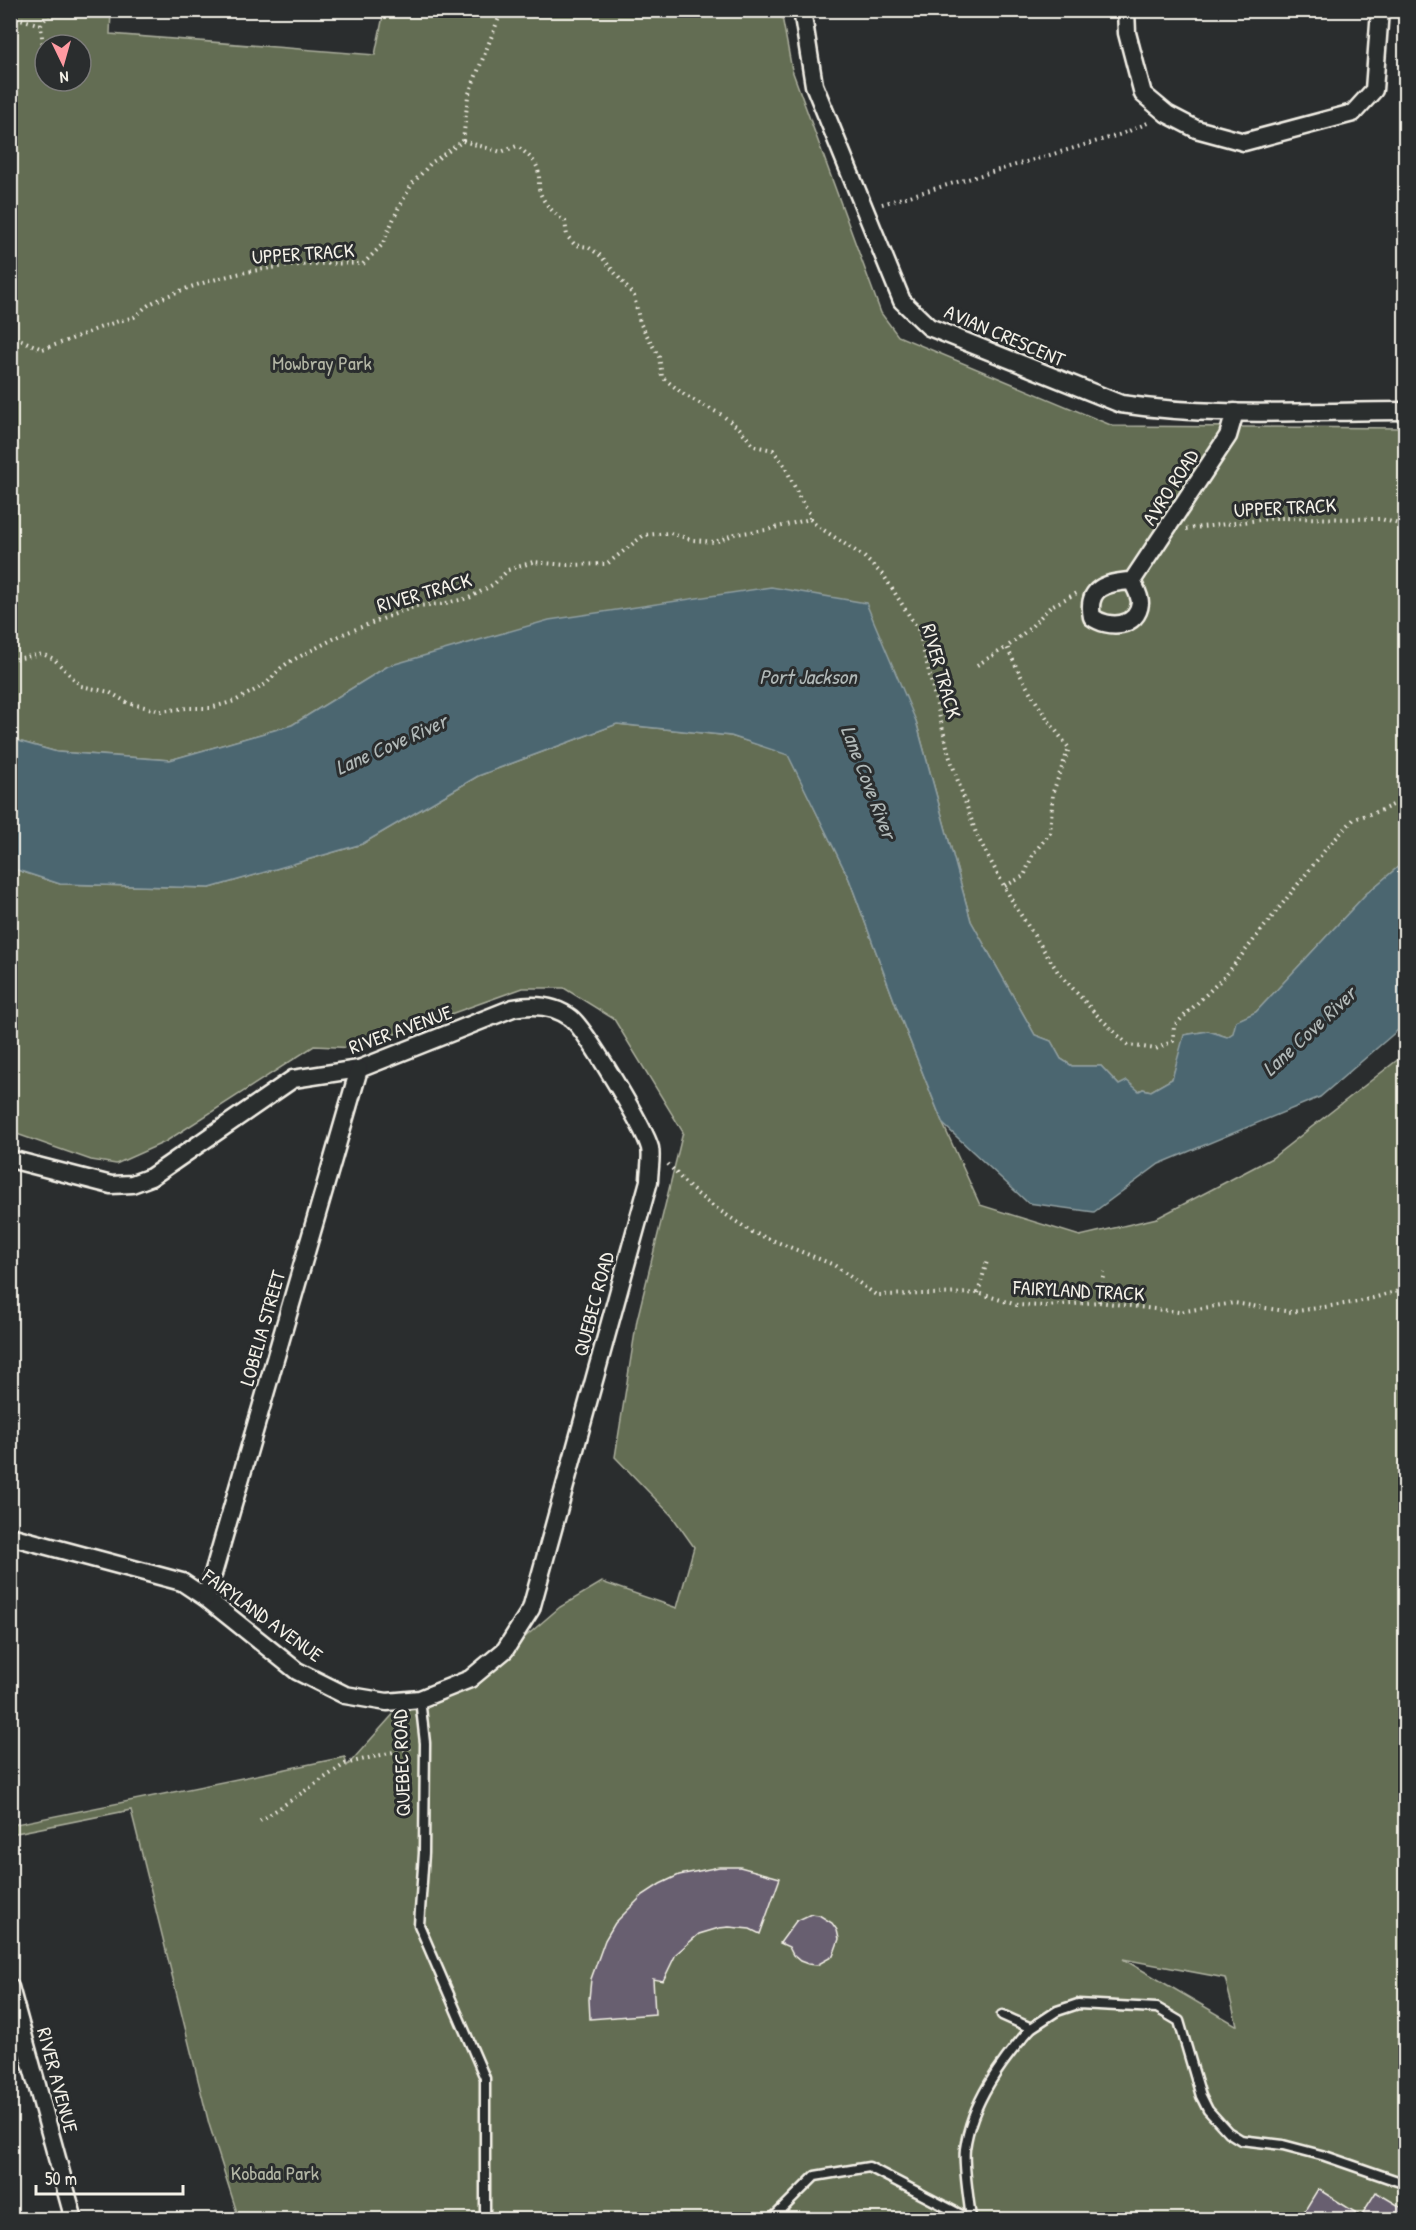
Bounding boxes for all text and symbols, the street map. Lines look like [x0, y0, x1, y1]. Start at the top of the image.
north arrow [33, 33, 93, 93]
text: N [59, 67, 70, 89]
street label: UPPER TRACK [251, 236, 356, 270]
street label: AVIAN CRESCENT [941, 297, 1070, 373]
park label: Mowbray Park [272, 349, 372, 376]
street label: AVRO ROAD [1135, 443, 1205, 530]
street label: UPPER TRACK [1233, 491, 1337, 523]
street label: RIVER TRACK [374, 565, 475, 618]
street label: RIVER TRACK [916, 621, 969, 722]
water label: Port Jackson [759, 662, 858, 691]
water label: Lane Cove River [331, 705, 454, 782]
water label: Lane Cove River [834, 721, 905, 846]
water label: Lane Cove River [1255, 978, 1365, 1082]
street label: RIVER AVENUE [345, 998, 455, 1060]
street label: QUEBEC ROAD [566, 1248, 620, 1359]
street label: LOBELIA STREET [233, 1267, 292, 1389]
street label: FAIRYLAND TRACK [1012, 1273, 1146, 1307]
street label: FAIRYLAND AVENUE [197, 1562, 329, 1668]
street label: QUEBEC ROAD [386, 1709, 416, 1817]
street label: RIVER AVENUE [31, 2024, 85, 2136]
scale bar [36, 2158, 183, 2196]
park label: Kobada Park [231, 2159, 319, 2186]
text: 50 m [45, 2166, 77, 2191]

